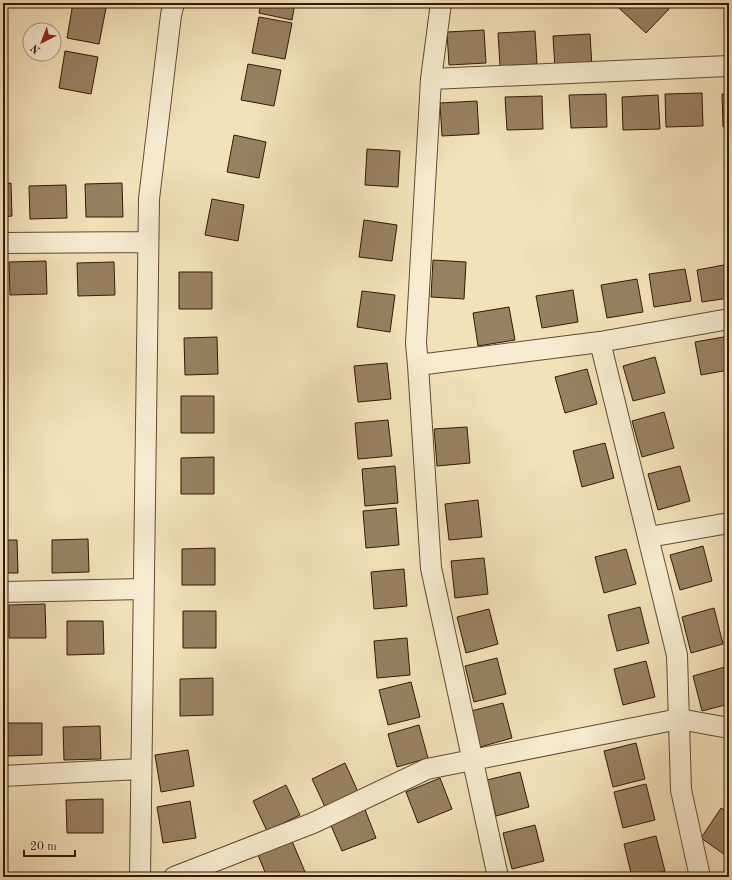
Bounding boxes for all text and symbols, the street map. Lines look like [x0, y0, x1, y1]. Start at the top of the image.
north arrow [22, 22, 62, 62]
text: N [29, 41, 43, 55]
scale bar [24, 832, 75, 858]
text: 20 m [30, 841, 57, 853]

